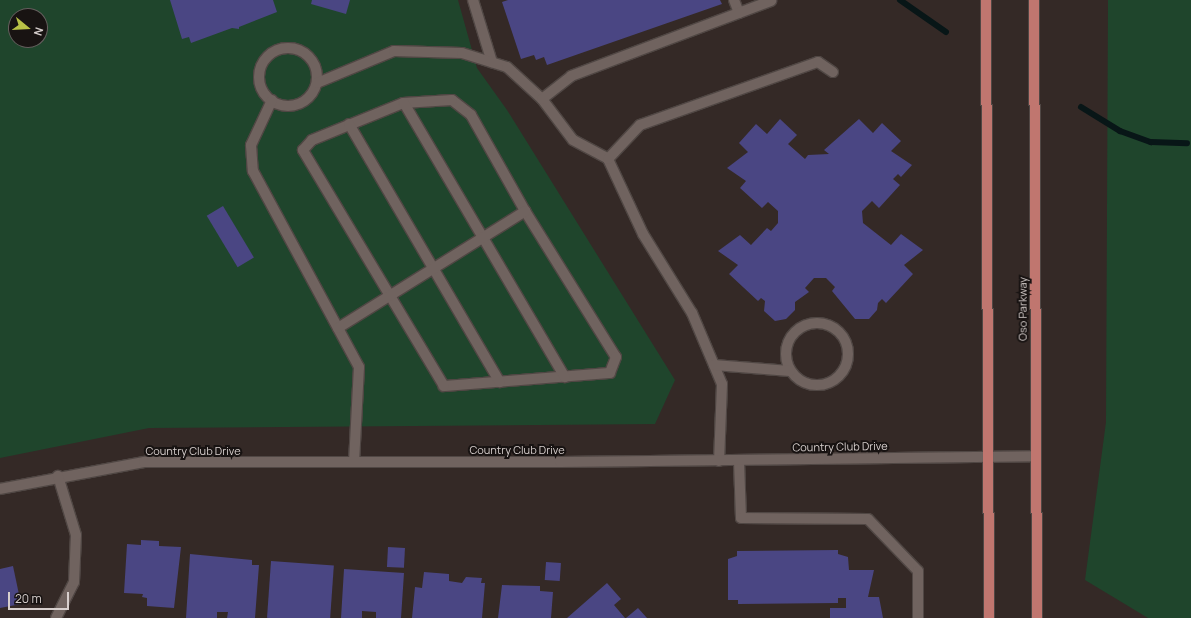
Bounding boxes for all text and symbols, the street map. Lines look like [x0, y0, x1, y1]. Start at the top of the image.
north arrow [8, 8, 48, 48]
text: N [31, 25, 47, 38]
street label: Oso Parkway [1016, 277, 1030, 341]
street label: Country Club Drive [792, 440, 888, 454]
street label: Country Club Drive [469, 443, 565, 457]
street label: Country Club Drive [145, 444, 241, 458]
scale bar [10, 584, 71, 610]
text: 20 m [15, 590, 42, 607]

